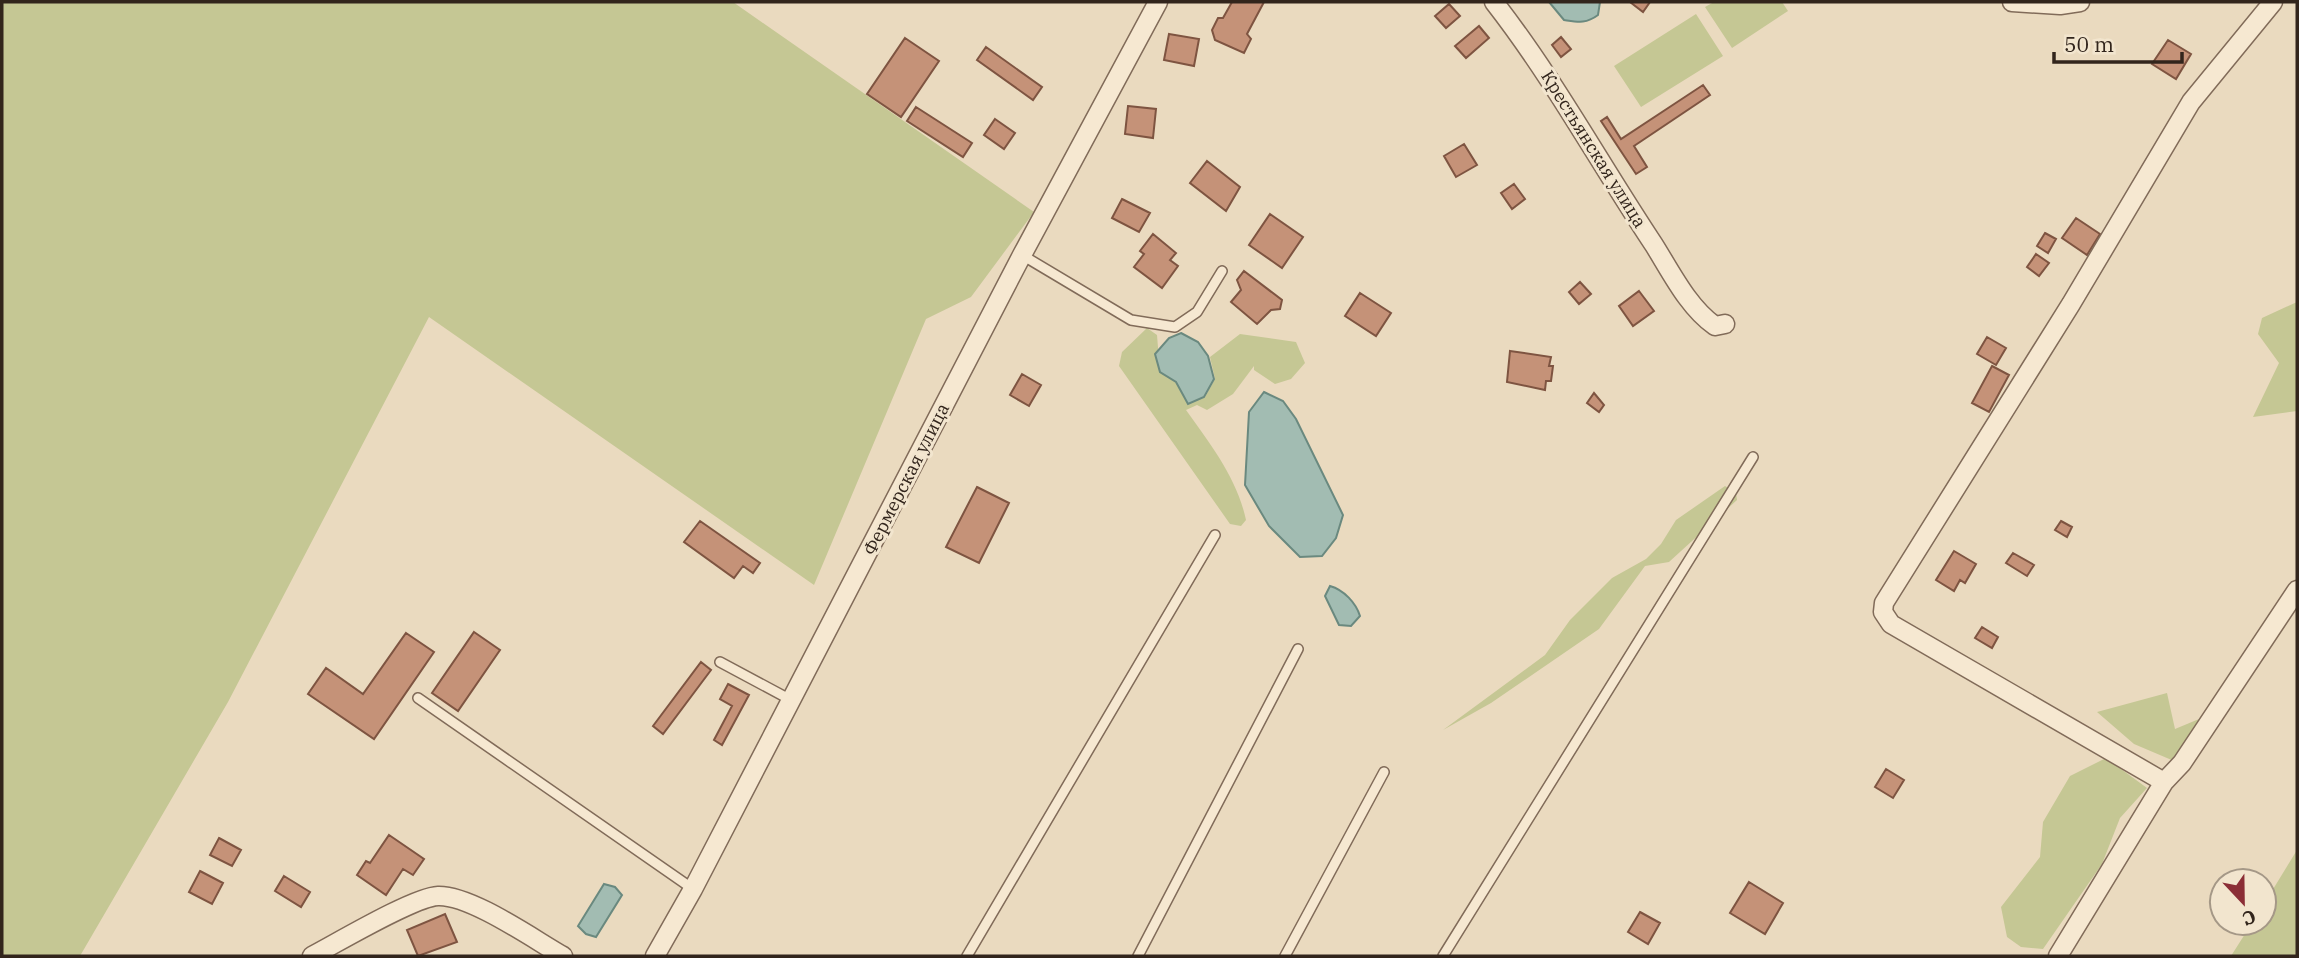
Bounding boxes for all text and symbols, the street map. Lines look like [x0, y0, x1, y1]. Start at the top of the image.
scale bar [2054, 21, 2182, 65]
text: 50 m [2064, 30, 2114, 58]
street label: Крестьянская улица [1536, 66, 1652, 232]
street label: Фермерская улица [858, 399, 954, 559]
north arrow [2208, 867, 2278, 937]
text: С [2239, 904, 2260, 931]

